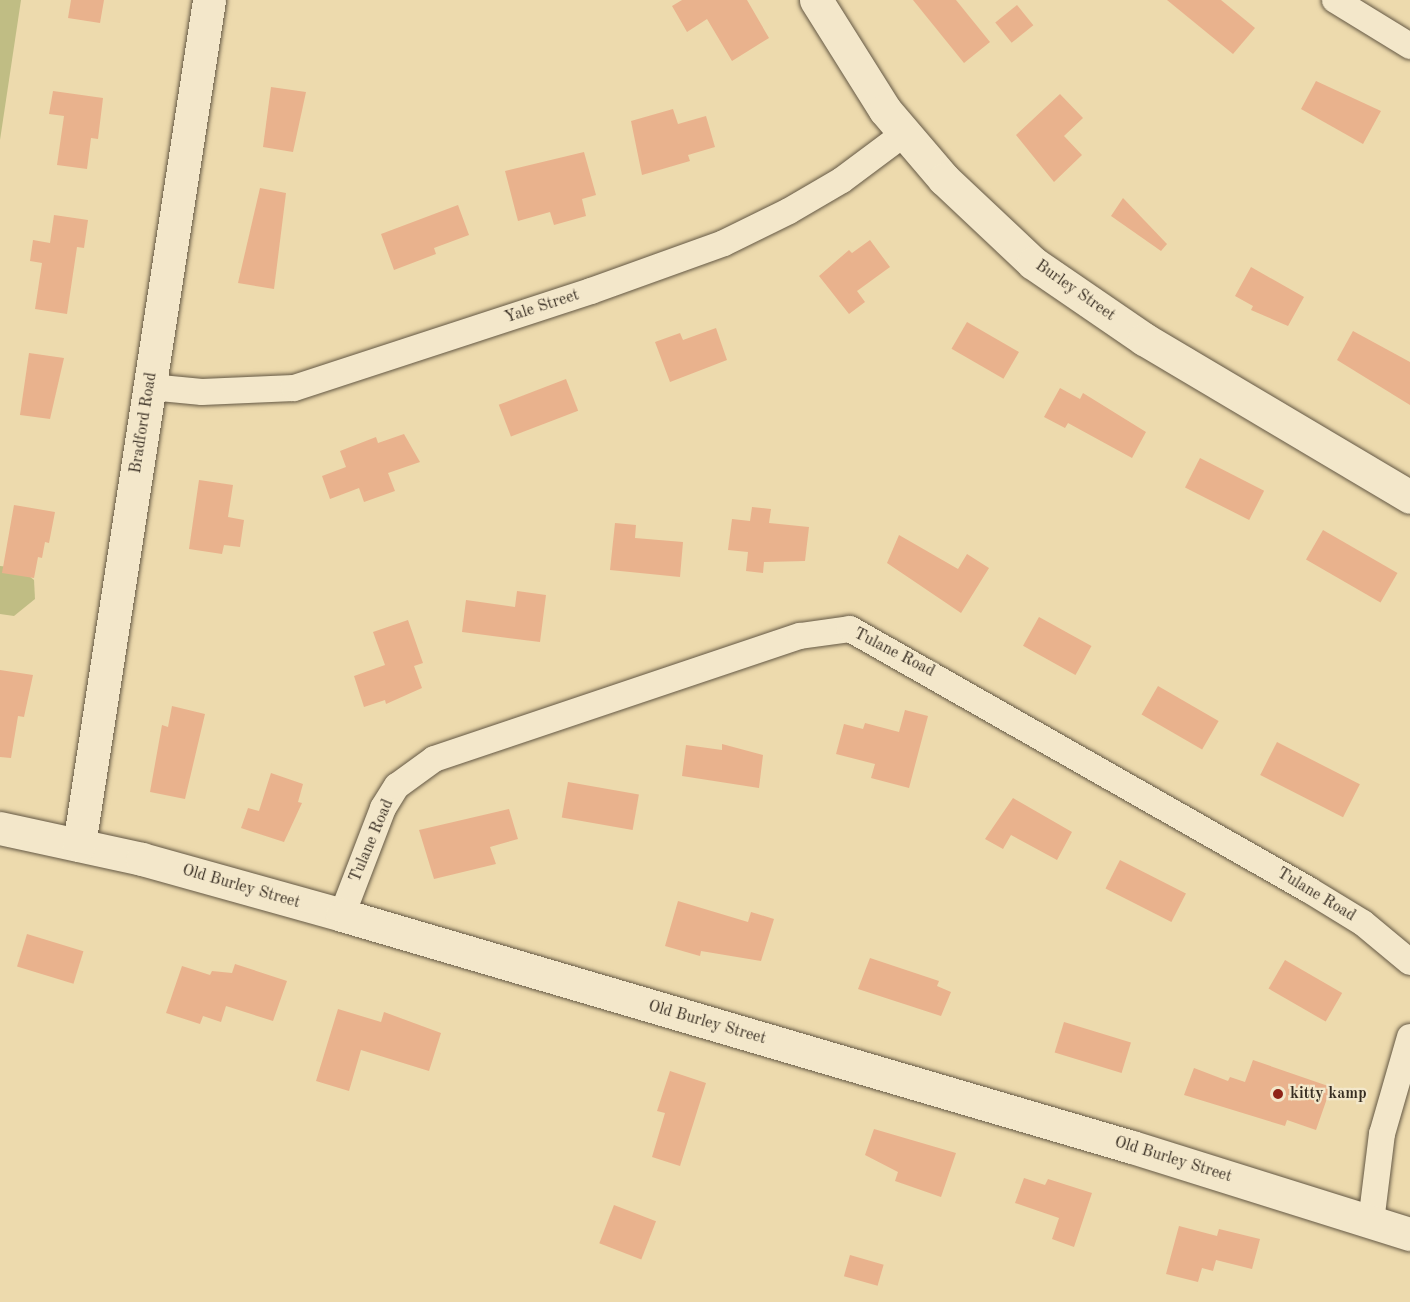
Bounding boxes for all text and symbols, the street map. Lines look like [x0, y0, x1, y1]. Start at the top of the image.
street label: Burley Street [1031, 256, 1119, 326]
street label: Yale Street [502, 286, 582, 328]
street label: Bradford Road [127, 371, 161, 475]
street label: Tulane Road [850, 624, 938, 682]
street label: Tulane Road [346, 797, 398, 885]
street label: Old Burley Street [180, 861, 302, 913]
street label: Tulane Road [1273, 864, 1359, 926]
street label: Old Burley Street [646, 997, 768, 1049]
place label: kitty kamp [1290, 1084, 1367, 1104]
marker: kitty kamp [1271, 1087, 1285, 1101]
street label: Old Burley Street [1112, 1133, 1234, 1187]

